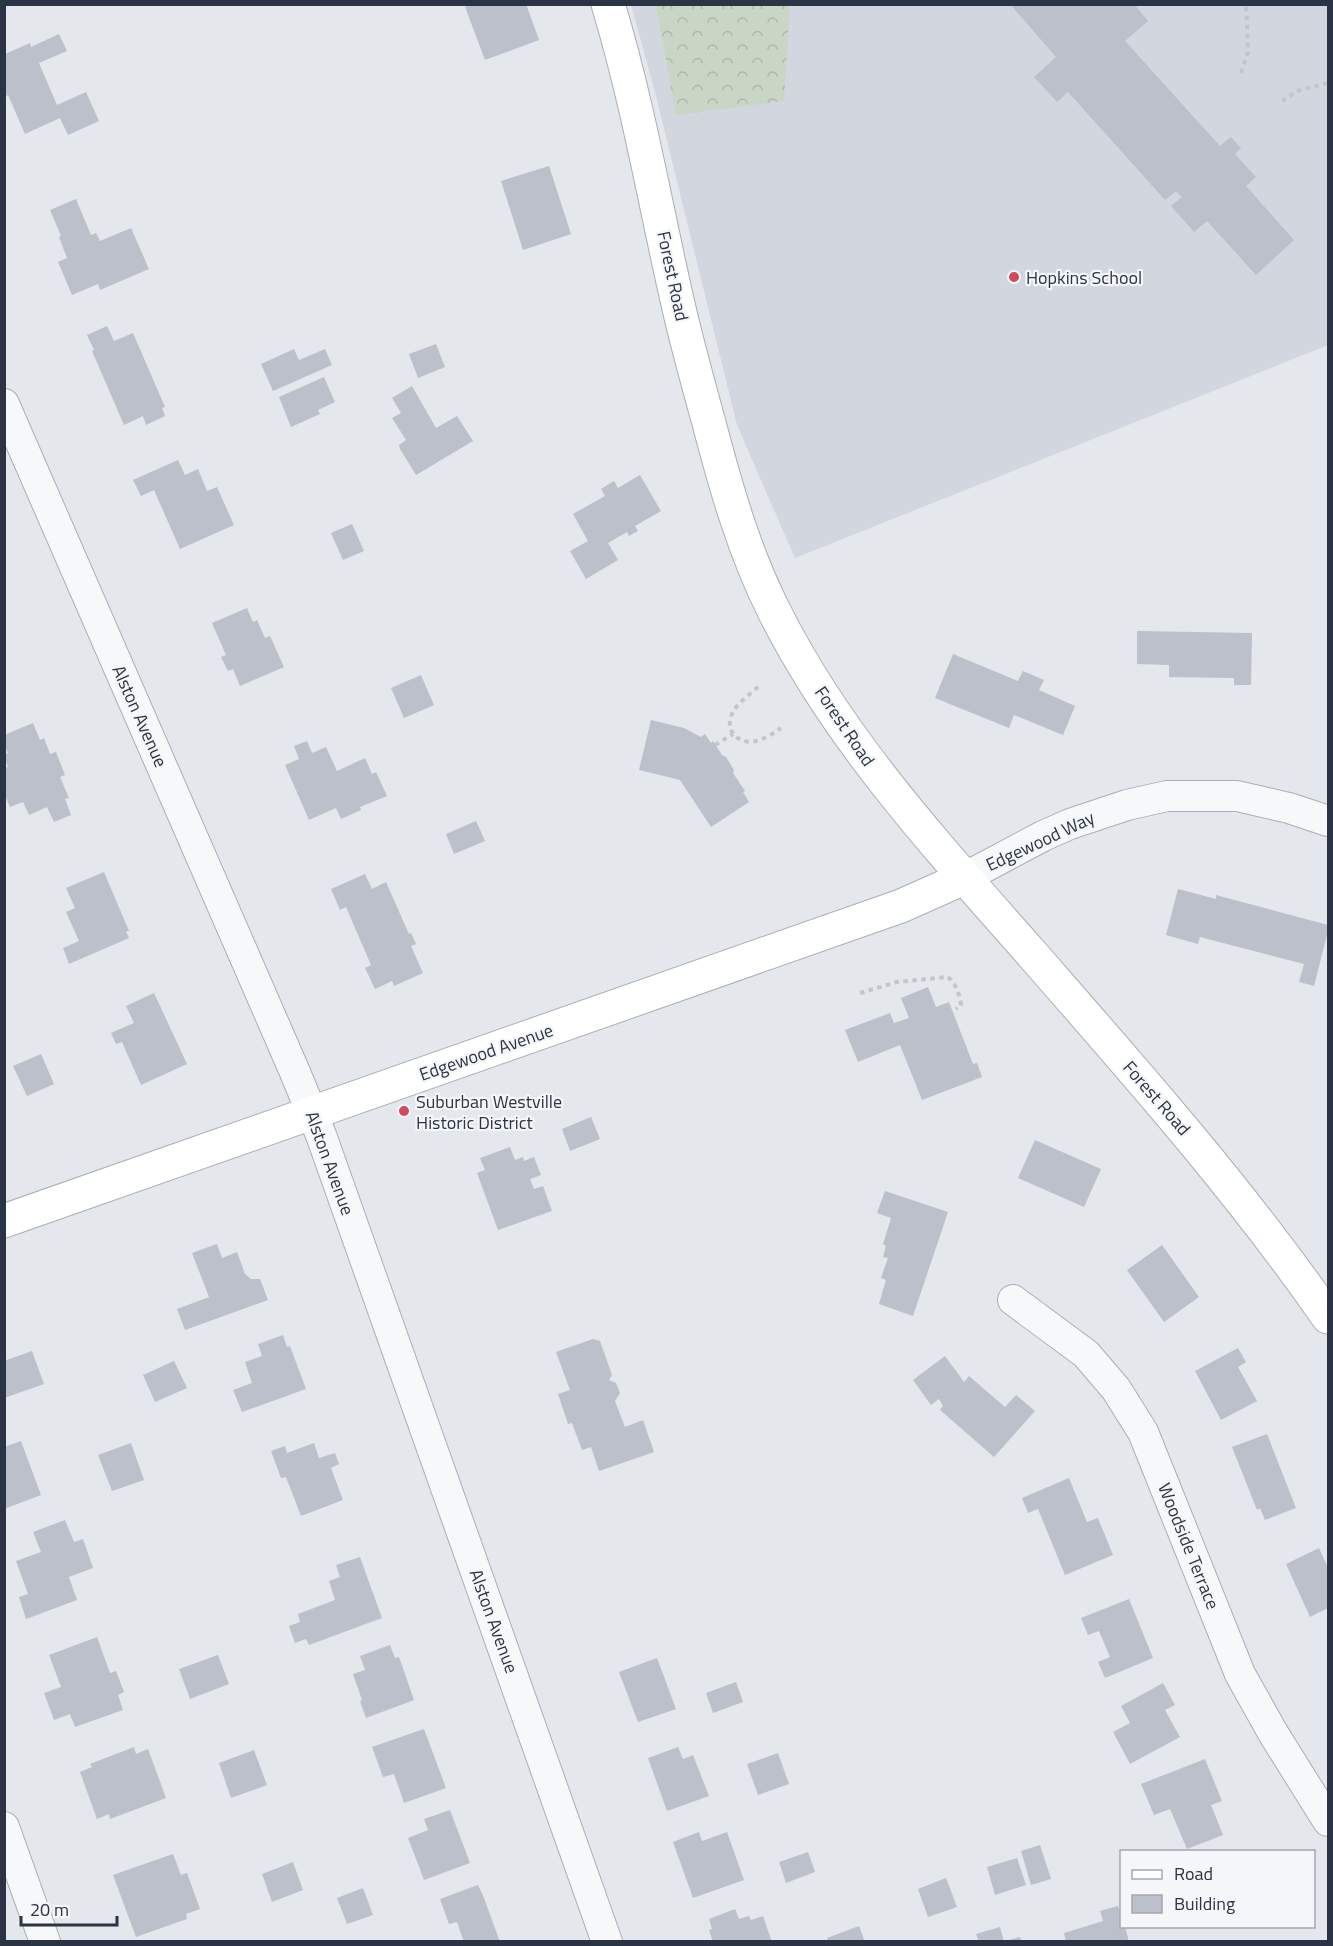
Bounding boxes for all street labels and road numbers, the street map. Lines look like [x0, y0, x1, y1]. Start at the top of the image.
street label: Forest Road [650, 228, 696, 324]
street label: Alston Avenue [105, 661, 175, 771]
street label: Forest Road [808, 681, 882, 771]
street label: Edgewood Way [981, 804, 1099, 878]
street label: Edgewood Avenue [415, 1016, 557, 1088]
street label: Forest Road [1117, 1055, 1197, 1141]
street label: Alston Avenue [299, 1107, 361, 1219]
street label: Woodside Terrace [1151, 1479, 1227, 1613]
street label: Alston Avenue [463, 1565, 525, 1677]

